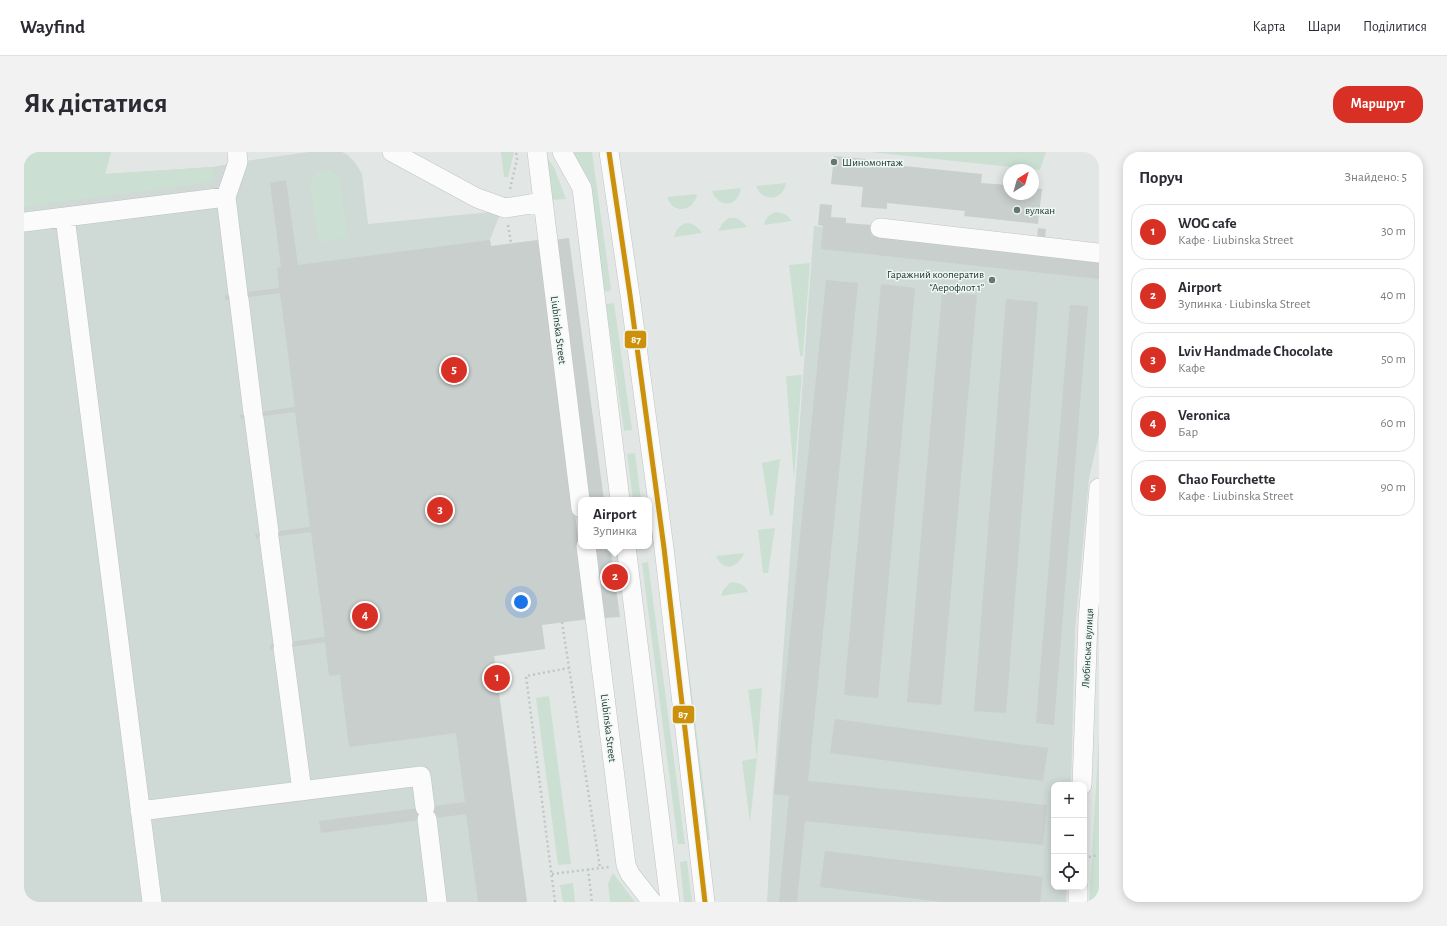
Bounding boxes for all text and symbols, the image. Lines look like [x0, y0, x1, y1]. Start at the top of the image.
text: Wayfind [20, 18, 85, 37]
text: Карта [1253, 20, 1285, 34]
text: Шари [1307, 20, 1341, 34]
text: Поділитися [1363, 20, 1427, 34]
button: Маршрут [1333, 86, 1423, 123]
text: Як дістатися [24, 90, 168, 118]
marker: Шиномонтаж [829, 157, 839, 167]
place label: Шиномонтаж [842, 157, 903, 168]
north arrow [1003, 164, 1039, 200]
text: Поруч [1139, 169, 1183, 186]
text: Знайдено: 5 [1344, 171, 1407, 184]
marker: вулкан [1012, 205, 1022, 215]
place label: вулкан [1025, 205, 1055, 216]
text: WOG cafe [1178, 216, 1237, 231]
text: 1 [1151, 225, 1155, 238]
text: 30 m [1381, 225, 1406, 238]
text: Кафе · Liubinska Street [1178, 234, 1293, 247]
place label: Гаражний кооператив “Аерофлот 1” [887, 269, 984, 293]
marker: Гаражний кооператив “Аерофлот 1” [987, 275, 997, 285]
text: Airport [1178, 280, 1222, 295]
text: 2 [1150, 289, 1156, 302]
text: 40 m [1380, 289, 1406, 302]
street label: Liubinska Street [549, 295, 568, 365]
text: Зупинка · Liubinska Street [1178, 298, 1310, 311]
line badge: 87 [624, 330, 647, 349]
text: 87 [631, 334, 641, 345]
text: Lviv Handmade Chocolate [1178, 344, 1333, 359]
text: 3 [1150, 353, 1156, 366]
text: 50 m [1381, 353, 1406, 366]
pin: 5 [441, 355, 467, 385]
text: Кафе [1178, 362, 1205, 375]
text: Veronica [1178, 408, 1230, 423]
text: 4 [1150, 417, 1156, 430]
text: 60 m [1380, 417, 1406, 430]
text: Бар [1178, 426, 1198, 439]
text: Chao Fourchette [1178, 472, 1275, 487]
text: 5 [1150, 481, 1156, 494]
text: 90 m [1380, 481, 1406, 494]
text: Кафе · Liubinska Street [1178, 490, 1293, 503]
pin: 3 [427, 495, 453, 525]
popup [578, 497, 652, 549]
text: Airport [593, 507, 637, 522]
text: Зупинка [593, 525, 637, 538]
pin: 2 [602, 562, 628, 592]
your location [511, 592, 531, 612]
pin: 4 [352, 601, 378, 631]
street label: Любінська вулиця [1080, 608, 1095, 688]
pin: 1 [484, 663, 510, 693]
street label: Liubinska Street [599, 693, 618, 763]
line badge: 87 [672, 705, 695, 724]
text: 87 [678, 709, 688, 720]
map controls [1051, 782, 1087, 890]
button: + [1051, 782, 1087, 818]
button: − [1051, 818, 1087, 854]
button: locate [1051, 854, 1087, 890]

